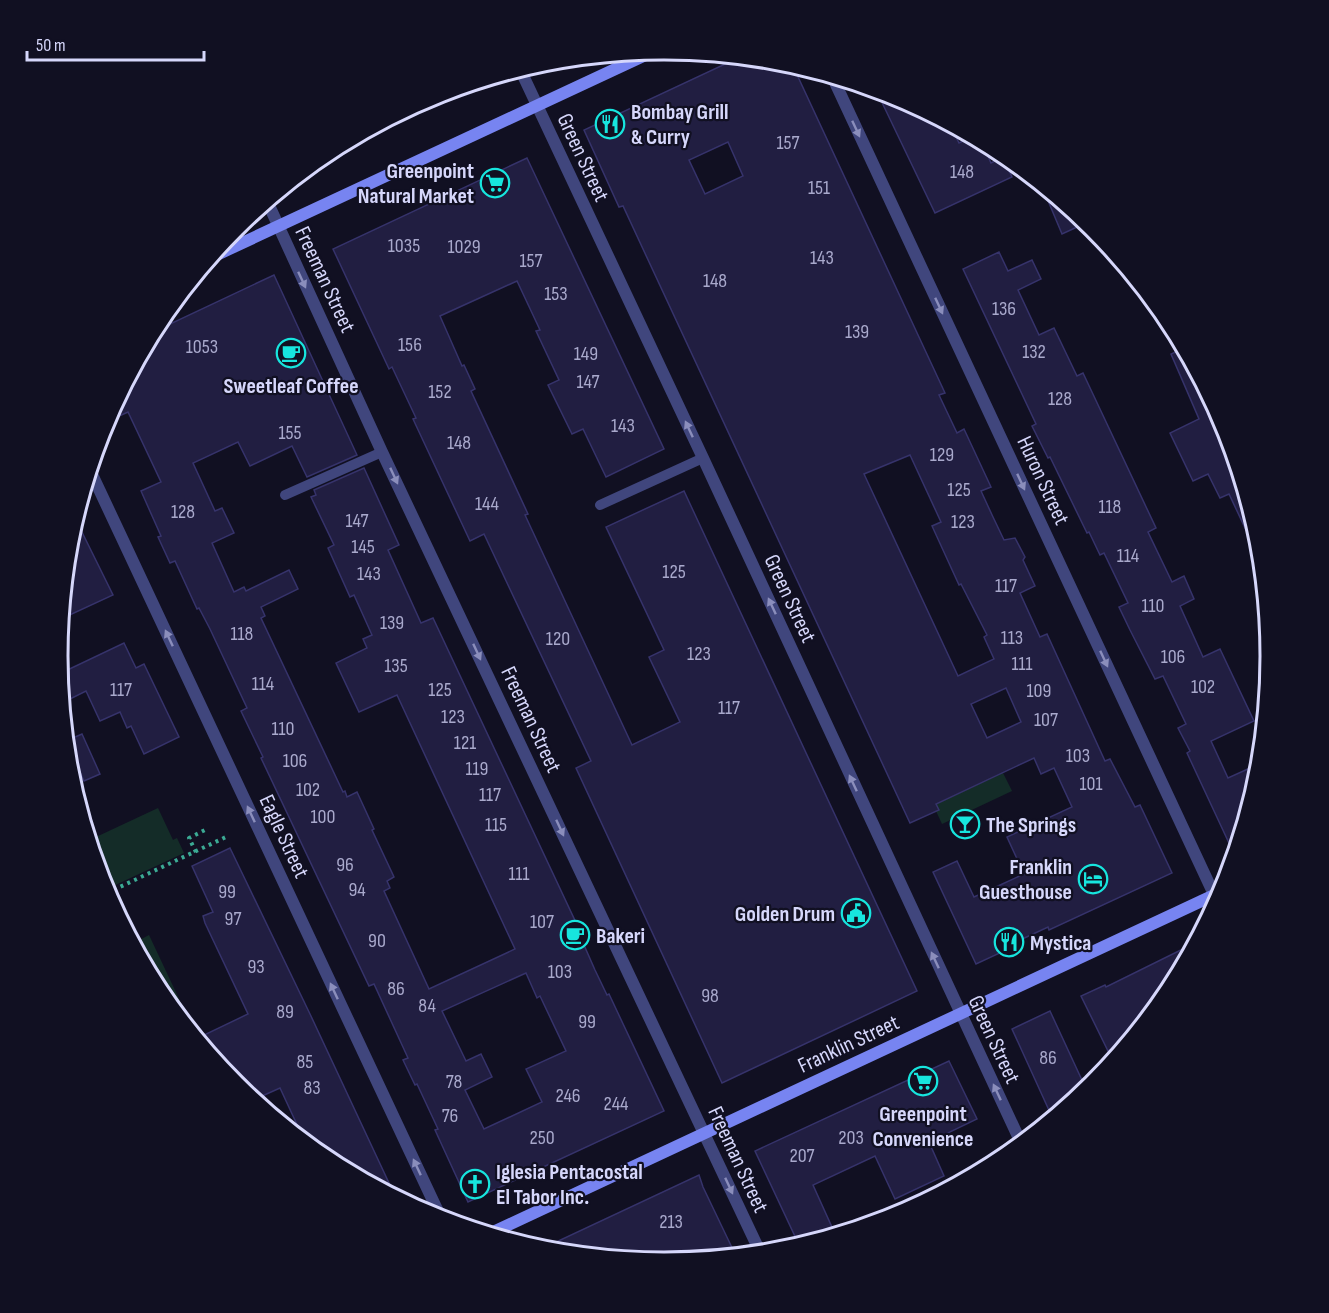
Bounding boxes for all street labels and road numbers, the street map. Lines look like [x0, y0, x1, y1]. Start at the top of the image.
street label: Green Street [551, 109, 615, 206]
street label: Freeman Street [288, 222, 361, 337]
street label: Huron Street [1010, 432, 1075, 530]
street label: Green Street [758, 550, 822, 647]
street label: Freeman Street [494, 662, 567, 777]
street label: Eagle Street [253, 791, 315, 883]
street label: Green Street [962, 991, 1026, 1088]
street label: Franklin Street [794, 1009, 904, 1080]
street label: Freeman Street [701, 1102, 774, 1217]

